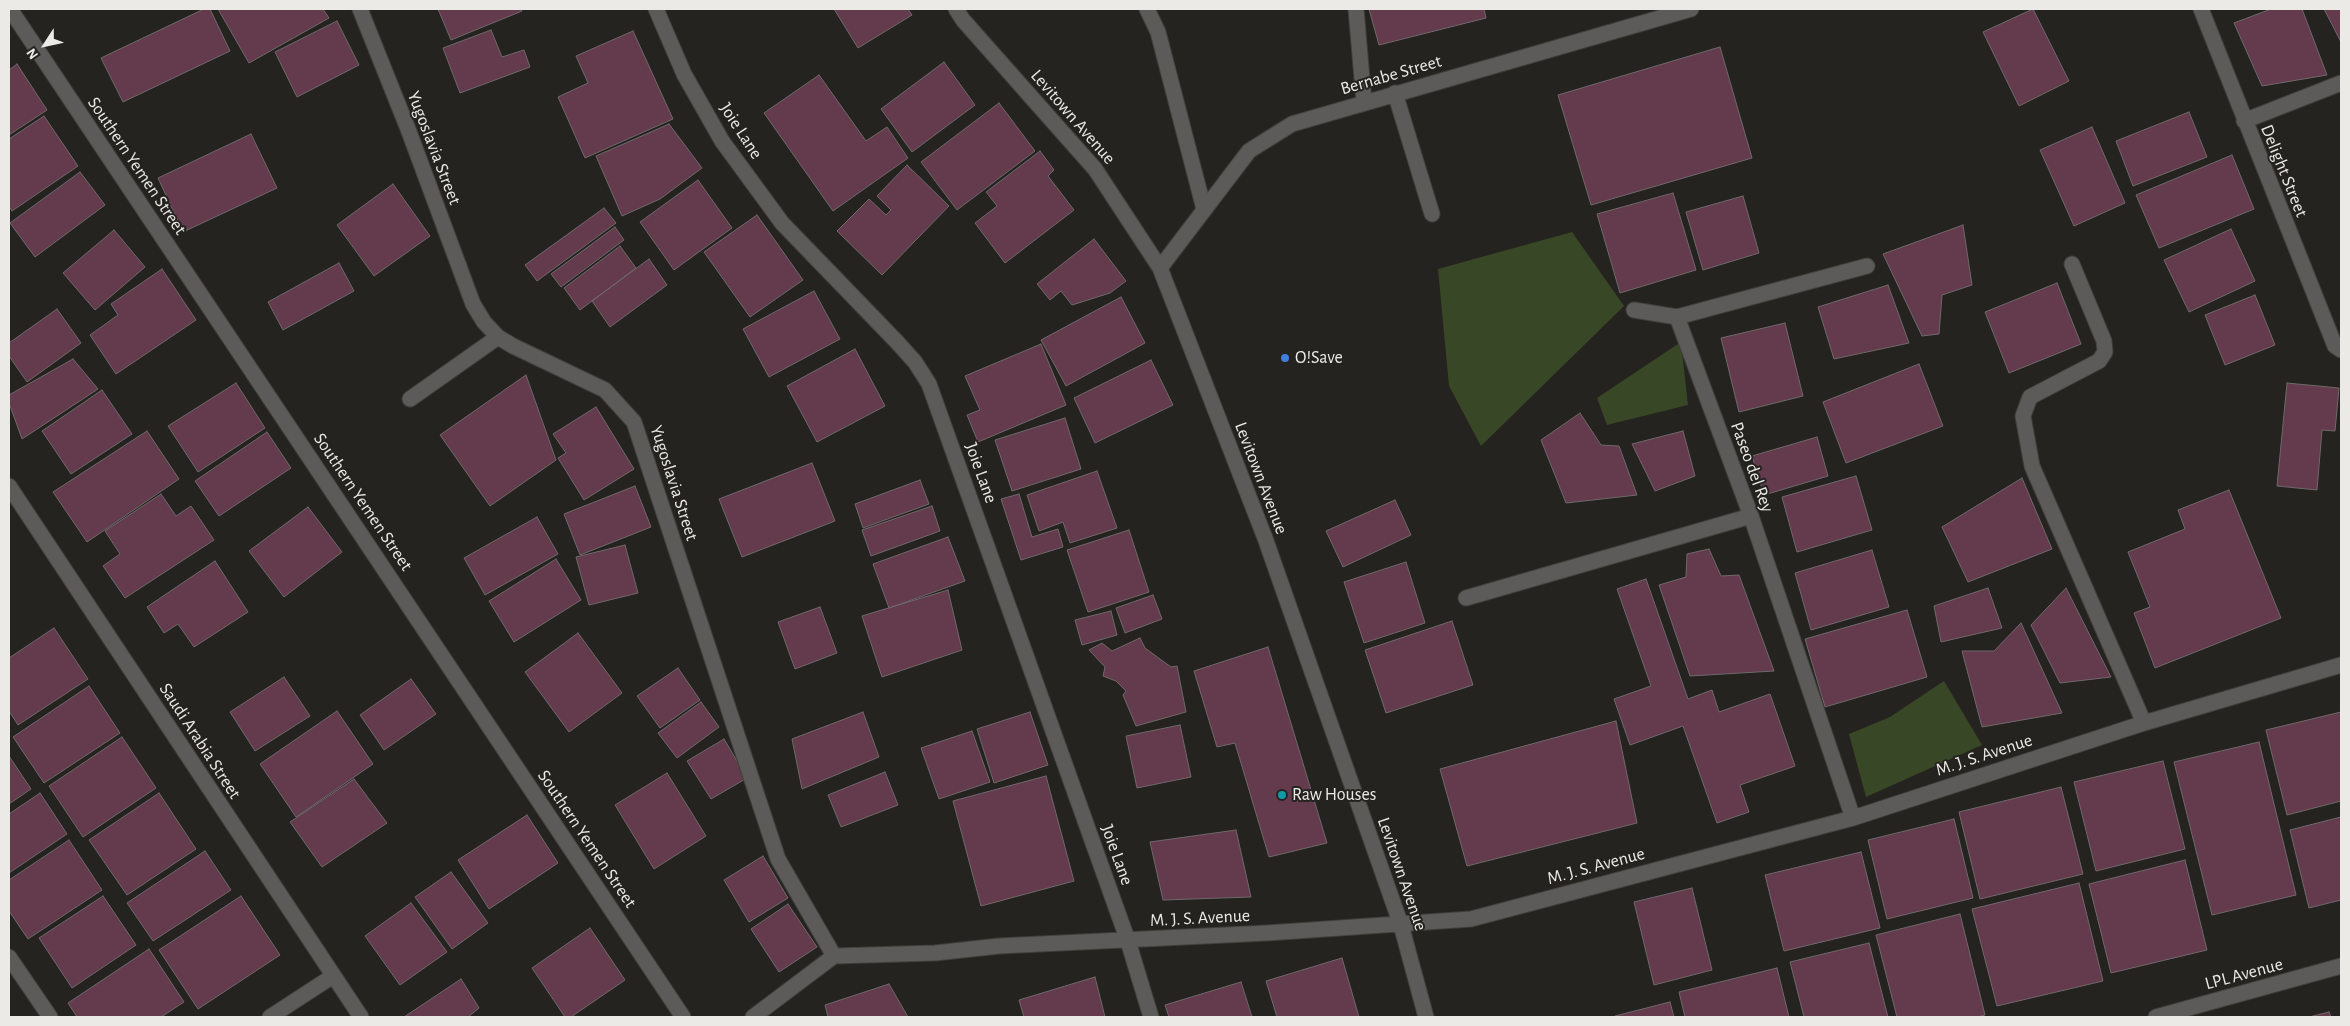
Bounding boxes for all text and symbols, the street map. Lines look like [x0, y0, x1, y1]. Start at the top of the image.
north arrow [20, 20, 70, 70]
text: N [24, 46, 41, 62]
street label: Bernabe Street [1338, 50, 1444, 100]
street label: Levitown Avenue [1026, 65, 1120, 169]
street label: Yugoslavia Street [402, 88, 466, 208]
street label: Southern Yemen Street [83, 93, 191, 239]
street label: Joie Lane [715, 99, 767, 163]
street label: Delight Street [2256, 122, 2312, 220]
place label: O!Save [1295, 347, 1343, 369]
marker: O!Save [1279, 352, 1291, 364]
street label: Levitown Avenue [1230, 419, 1292, 537]
street label: Paseo del Rey [1726, 419, 1778, 515]
street label: Yugoslavia Street [645, 423, 703, 543]
street label: Southern Yemen Street [309, 429, 417, 575]
street label: Joie Lane [960, 440, 1002, 506]
street label: Saudi Arabia Street [155, 679, 245, 803]
street label: M. J. S. Avenue [1933, 729, 2035, 781]
street label: Southern Yemen Street [533, 766, 641, 912]
place label: Raw Houses [1292, 784, 1376, 806]
marker: Raw Houses [1276, 789, 1288, 801]
street label: Levitown Avenue [1373, 814, 1431, 934]
street label: Joie Lane [1096, 822, 1138, 888]
street label: M. J. S. Avenue [1545, 843, 1647, 889]
street label: M. J. S. Avenue [1149, 905, 1251, 931]
street label: LPL Avenue [2203, 953, 2285, 995]

